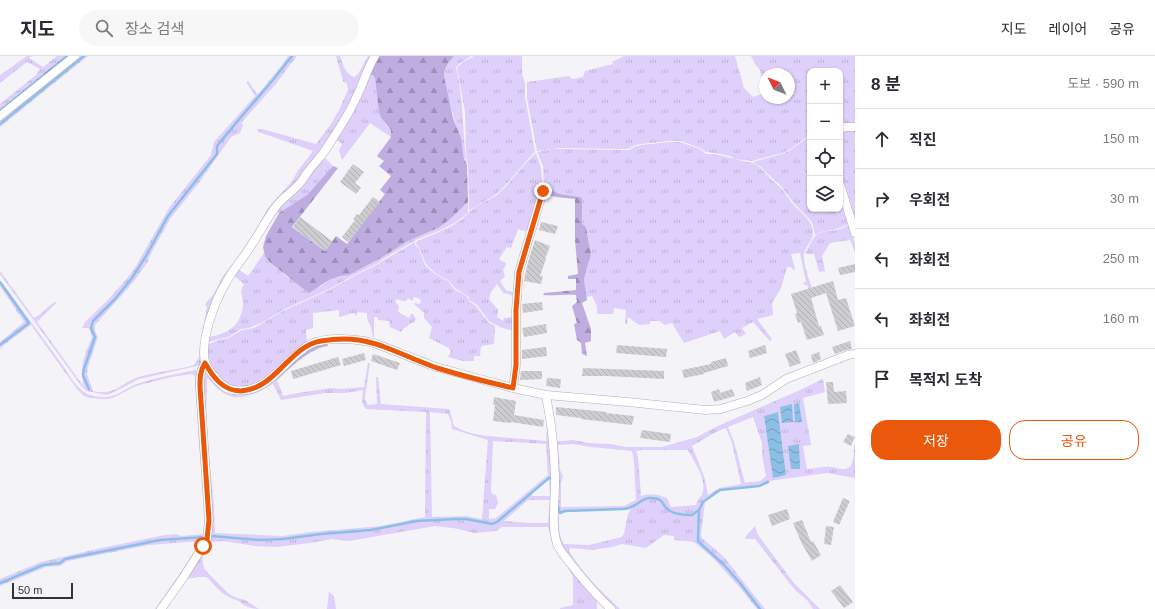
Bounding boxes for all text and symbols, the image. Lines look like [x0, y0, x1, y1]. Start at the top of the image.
search box [79, 10, 359, 46]
icon: search [93, 17, 115, 39]
text: 지도 [20, 19, 55, 40]
text: 장소 검색 [125, 20, 184, 37]
text: 지도 [1001, 21, 1027, 37]
text: 레이어 [1049, 21, 1087, 37]
text: 공유 [1109, 21, 1135, 37]
north arrow [759, 68, 795, 104]
map controls [807, 68, 843, 212]
button: + [807, 68, 843, 104]
text: 8 분 [871, 75, 901, 94]
text: 도보 · 590 m [1067, 76, 1139, 91]
button: − [807, 104, 843, 140]
icon: ahead [871, 128, 893, 150]
text: 직진 [909, 131, 937, 148]
text: 150 m [1103, 131, 1139, 146]
button: locate [807, 140, 843, 176]
button: layers [807, 176, 843, 212]
route end [534, 182, 552, 200]
icon: right [871, 188, 893, 210]
text: 우회전 [909, 191, 950, 208]
text: 30 m [1110, 191, 1139, 206]
icon: left [871, 248, 893, 270]
text: 좌회전 [909, 251, 950, 268]
text: 250 m [1103, 251, 1139, 266]
icon: left [871, 308, 893, 330]
text: 좌회전 [909, 311, 950, 328]
text: 160 m [1103, 311, 1139, 326]
icon: arrive [871, 368, 893, 390]
text: 목적지 도착 [909, 371, 982, 388]
button: 저장 [871, 420, 1001, 460]
button: 공유 [1009, 420, 1139, 460]
route start [194, 537, 212, 555]
scale bar [12, 581, 73, 600]
text: 50 m [18, 584, 42, 596]

